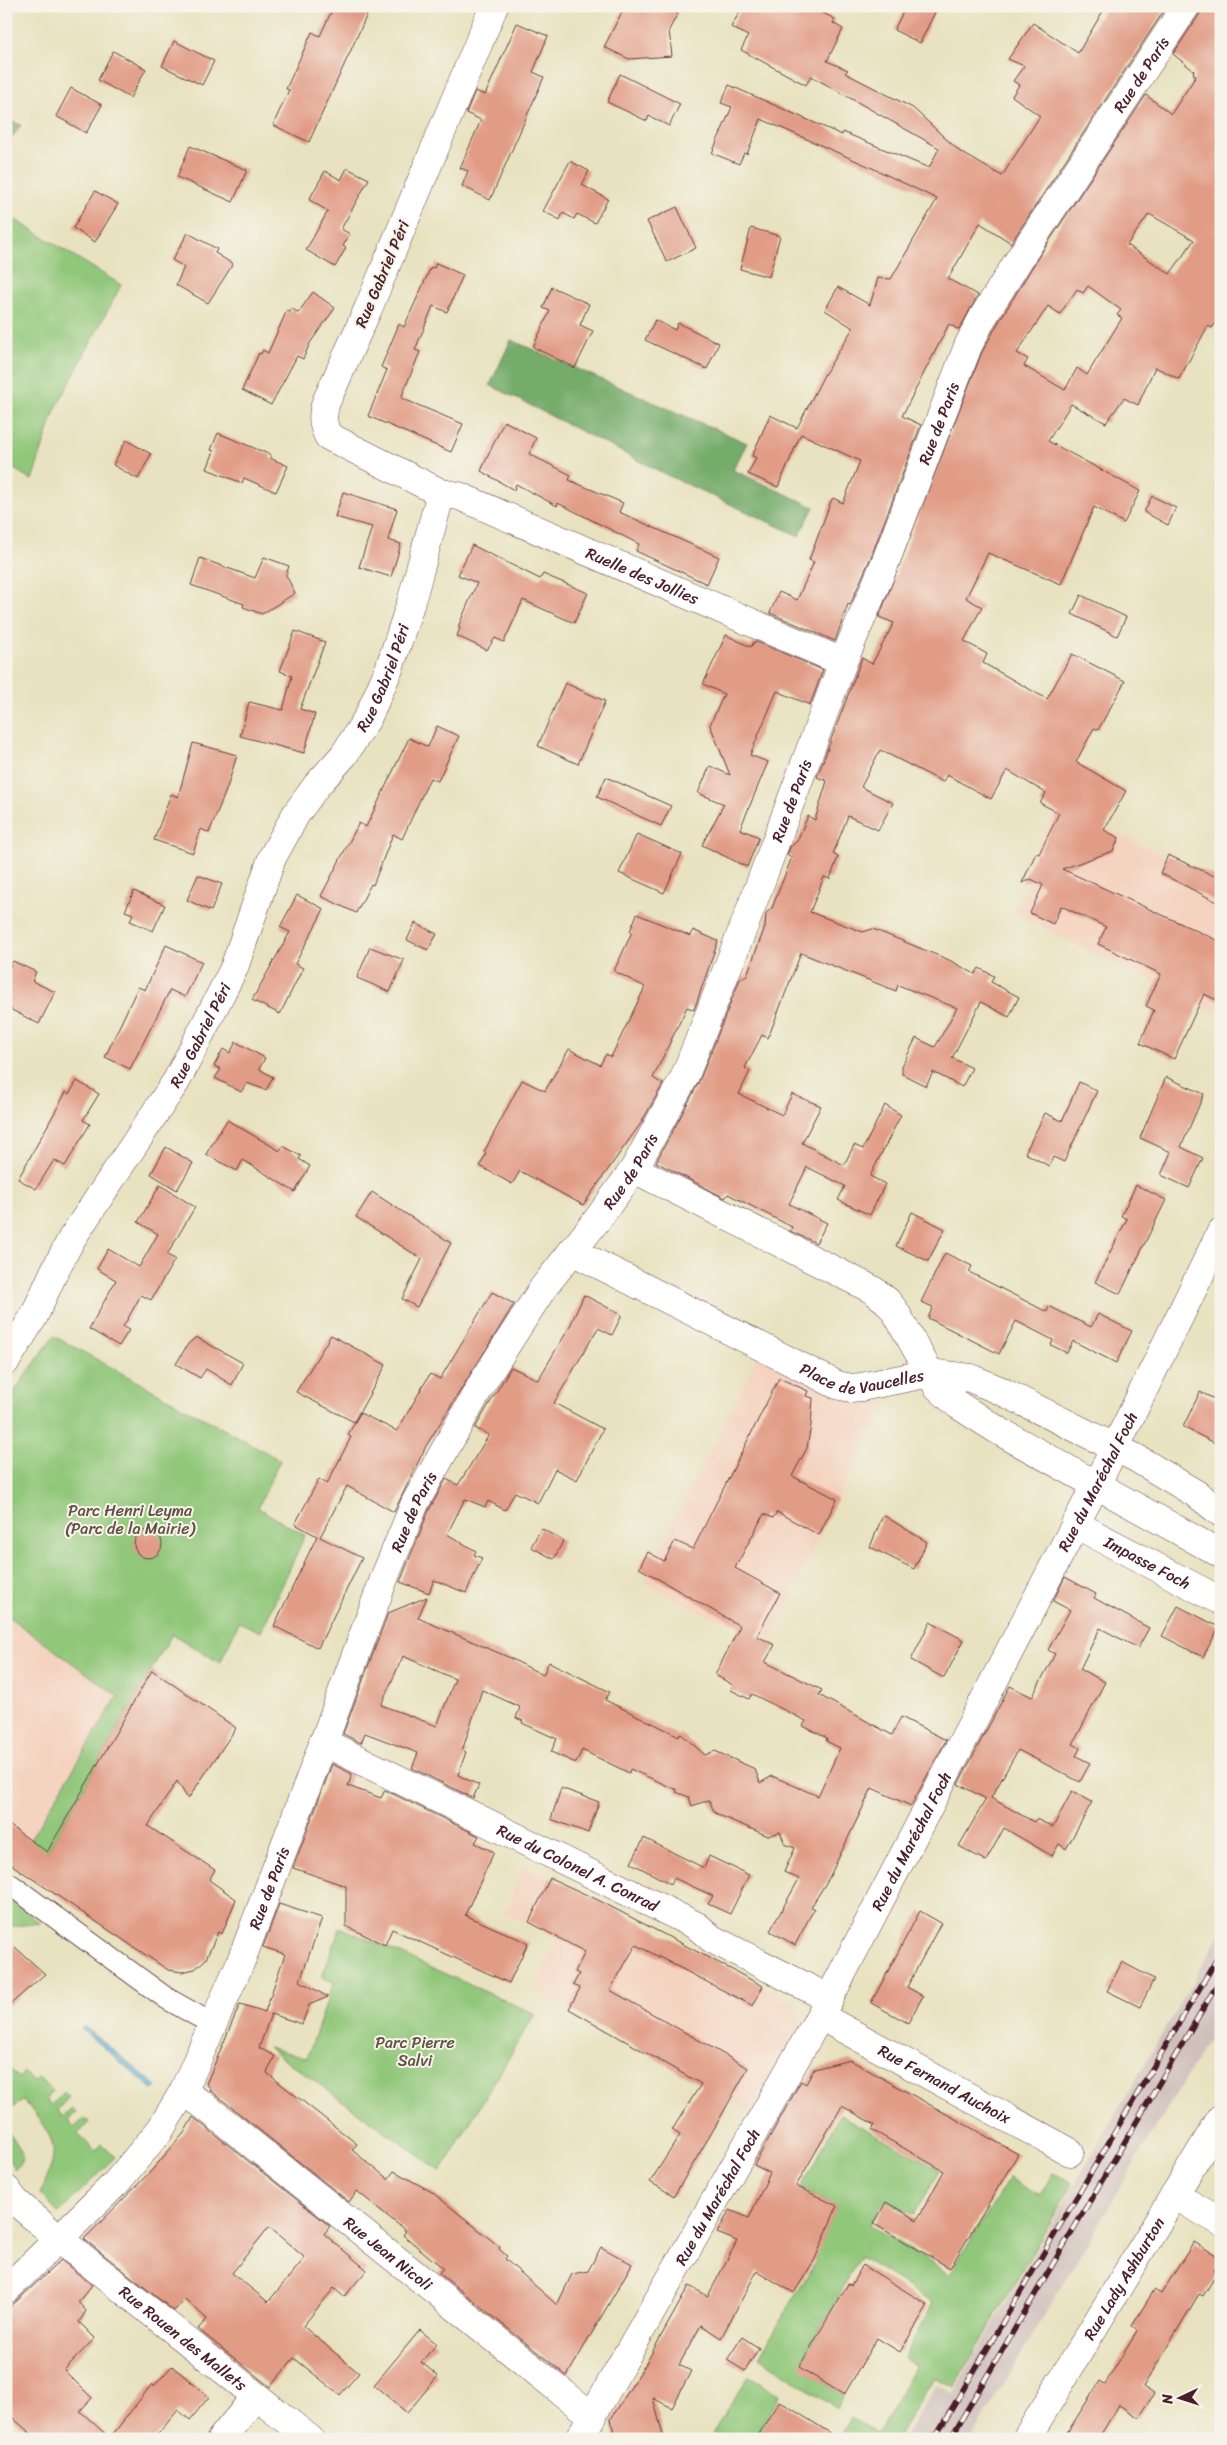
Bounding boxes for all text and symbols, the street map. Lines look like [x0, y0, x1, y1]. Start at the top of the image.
street label: Rue de Paris [1105, 30, 1177, 118]
street label: Rue Gabriel Péri [346, 215, 418, 332]
street label: Rue de Paris [909, 377, 968, 469]
street label: Ruelle des Jollies [581, 538, 704, 613]
street label: Rue Gabriel Péri [348, 619, 418, 737]
street label: Rue de Paris [762, 755, 820, 846]
street label: Rue Gabriel Péri [161, 977, 239, 1094]
street label: Rue de Paris [595, 1127, 666, 1216]
street label: Place de Vaucelles [795, 1354, 927, 1403]
street label: Rue du Maréchal Foch [1049, 1406, 1145, 1557]
street label: Rue de Paris [382, 1465, 445, 1556]
park label: Parc Henri Leyma (Parc de la Mairie) [65, 1496, 196, 1543]
street label: Impasse Foch [1098, 1527, 1196, 1597]
street label: Rue du Maréchal Foch [863, 1766, 959, 1916]
street label: Rue du Colonel A. Conrad [492, 1815, 665, 1920]
street label: Rue de Paris [240, 1842, 298, 1934]
park label: Parc Pierre Salvi [375, 2028, 455, 2075]
street label: Rue Fernand Auchoix [873, 2036, 1017, 2132]
street label: Rue du Maréchal Foch [666, 2123, 768, 2271]
street label: Rue Jean Nicoli [337, 2208, 440, 2298]
street label: Rue Lady Ashburton [1075, 2211, 1173, 2346]
street label: Rue Rouen des Mallets [113, 2278, 254, 2399]
north arrow [1154, 2372, 1204, 2422]
text: N [1155, 2393, 1180, 2406]

